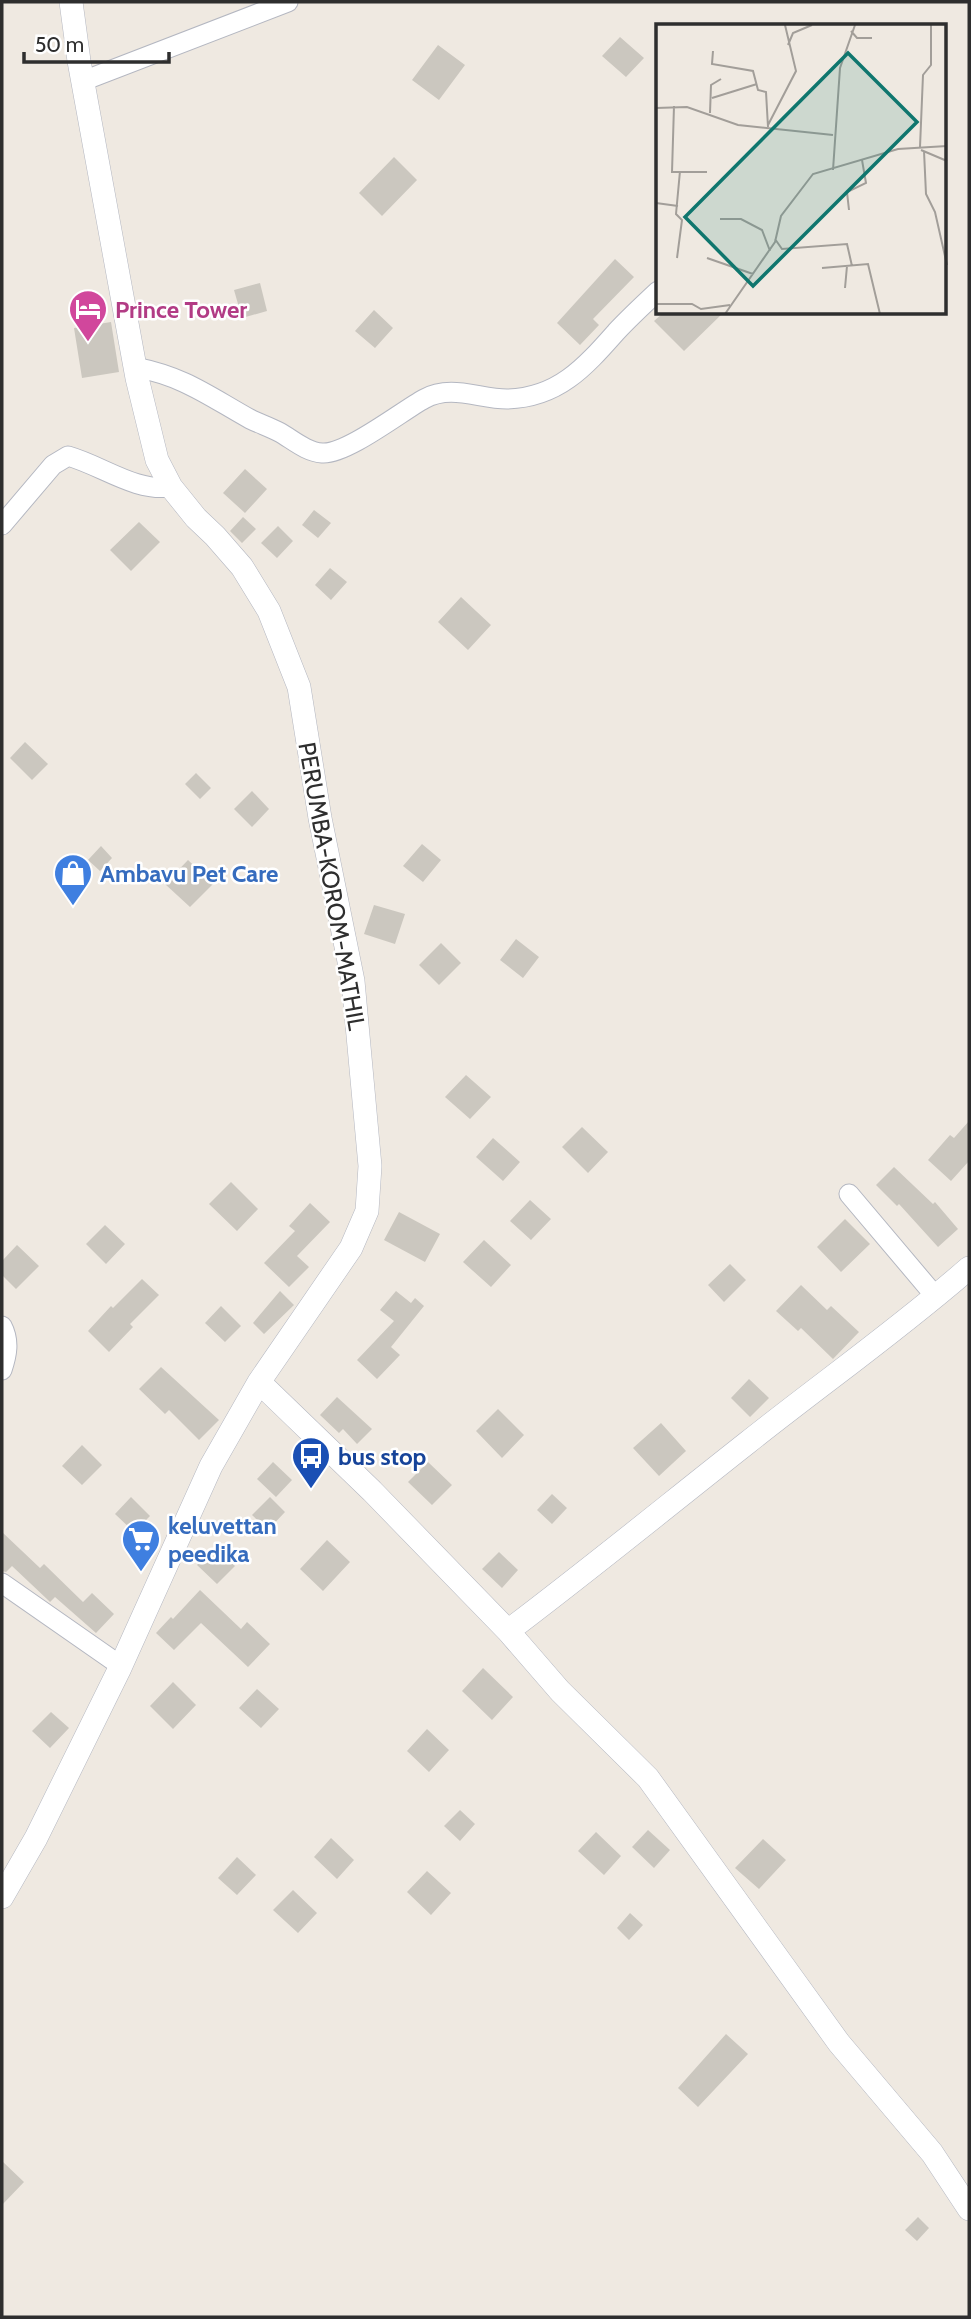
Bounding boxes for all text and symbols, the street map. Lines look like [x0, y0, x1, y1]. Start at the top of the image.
scale bar [24, 21, 170, 65]
inset map [656, 24, 946, 315]
text: 50 m [35, 32, 84, 57]
hotel icon: Prince Tower [67, 288, 109, 343]
place label: Prince Tower [115, 295, 247, 324]
street label: PERUMBA-KOROM-MATHIL [292, 740, 372, 1032]
shop icon: Ambavu Pet Care [52, 852, 94, 907]
place label: Ambavu Pet Care [100, 859, 278, 888]
bus stop icon: bus stop [290, 1435, 332, 1490]
place label: bus stop [338, 1442, 427, 1471]
place label: keluvettan peedika [168, 1511, 277, 1568]
supermarket icon: keluvettan peedika [120, 1518, 162, 1573]

